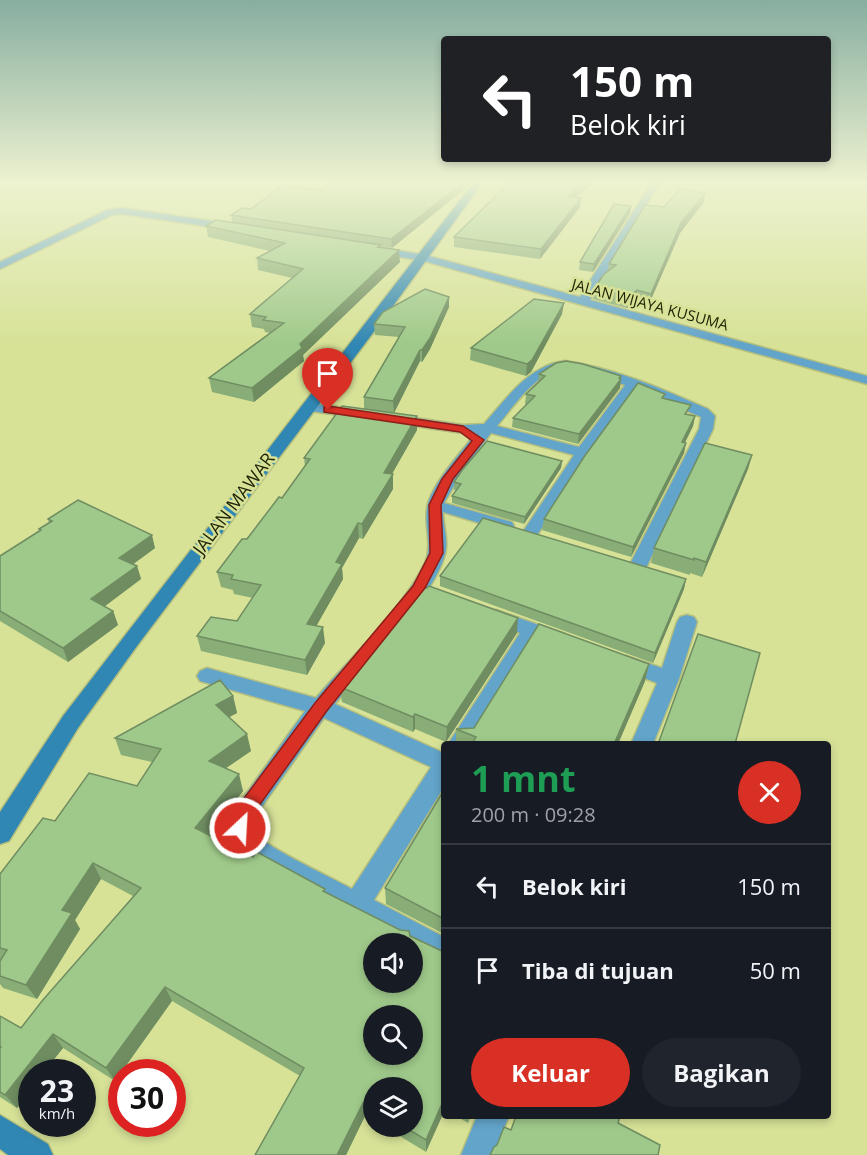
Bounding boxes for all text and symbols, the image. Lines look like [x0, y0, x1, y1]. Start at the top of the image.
text: 150 m [570, 52, 694, 109]
icon: left [471, 60, 549, 138]
text: Belok kiri [570, 106, 686, 143]
street label: JALAN WIJAYA KUSUMA [568, 273, 731, 335]
pin [302, 348, 353, 410]
icon: arrive [311, 357, 344, 390]
street label: JALAN MAWAR [186, 447, 279, 561]
text: 1 mnt [471, 754, 576, 803]
button: close [738, 761, 801, 824]
position arrow [208, 796, 272, 860]
text: 200 m · 09:28 [471, 801, 596, 828]
icon: left [471, 870, 504, 903]
text: Belok kiri [522, 871, 627, 901]
text: 150 m [737, 871, 801, 901]
map controls [363, 933, 423, 1137]
button: sound [363, 933, 423, 993]
icon: arrive [471, 954, 504, 987]
text: Tiba di tujuan [522, 955, 674, 985]
text: 50 m [750, 955, 801, 985]
button: search [363, 1005, 423, 1065]
button: Keluar [471, 1038, 630, 1107]
button: Bagikan [642, 1038, 801, 1107]
speed limit sign: 30 [108, 1059, 186, 1137]
text: 23 [40, 1070, 74, 1111]
button: layers [363, 1077, 423, 1137]
text: km/h [39, 1103, 75, 1123]

